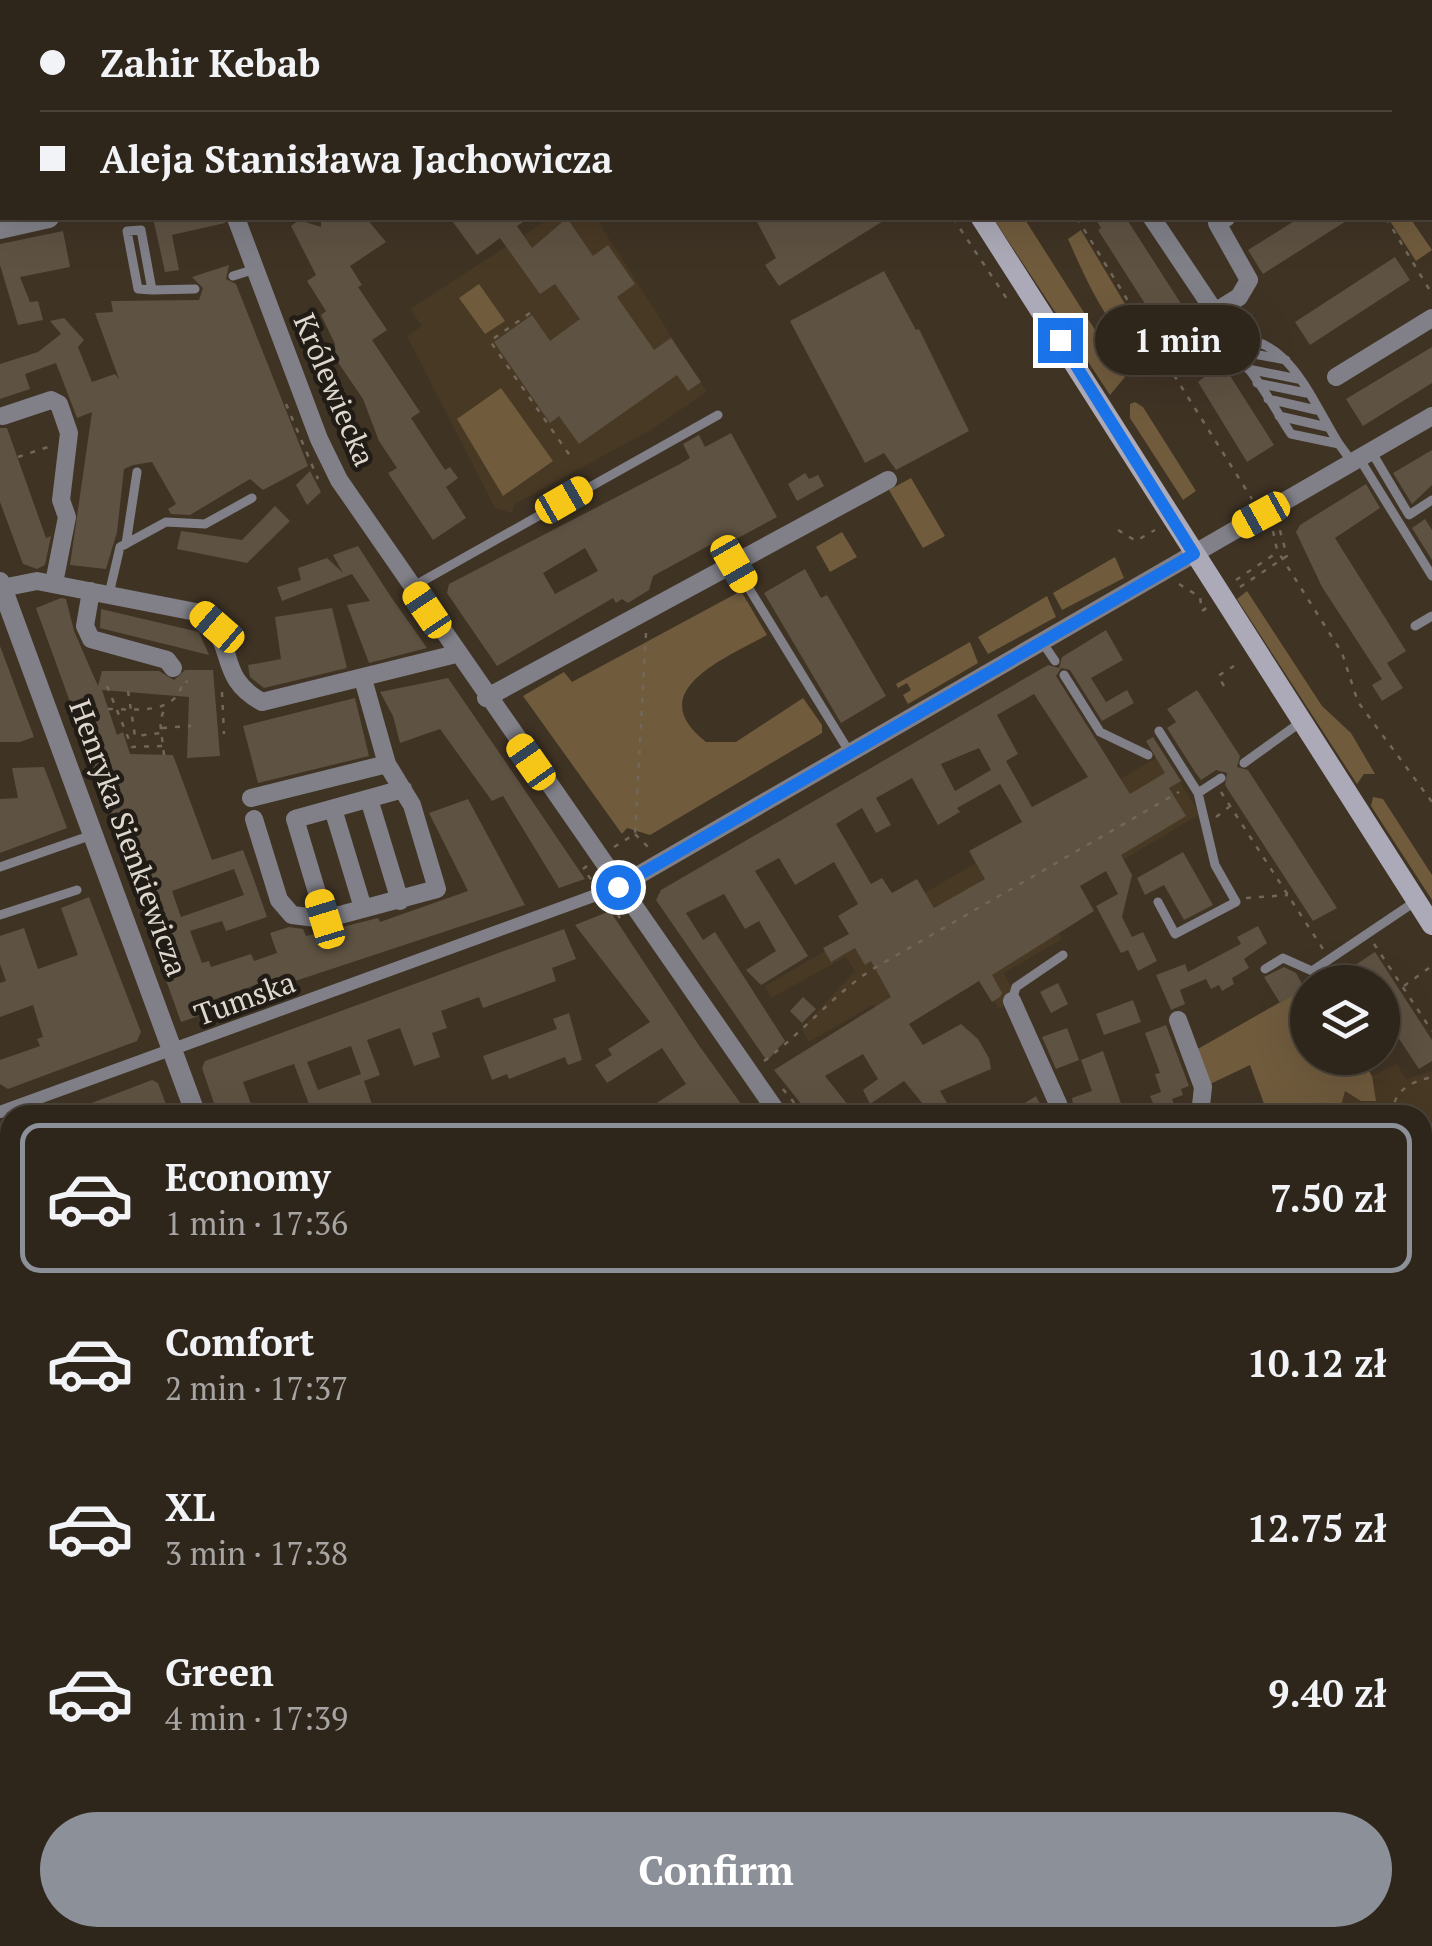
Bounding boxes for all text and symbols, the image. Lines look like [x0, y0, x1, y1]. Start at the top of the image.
text: Zahir Kebab [100, 38, 320, 88]
text: Aleja Stanisława Jachowicza [100, 134, 613, 184]
callout: 1 min [1095, 305, 1260, 375]
street label: Królewiecka [285, 307, 385, 472]
route end [1038, 318, 1083, 363]
text: 1 min [1134, 319, 1221, 361]
car [531, 472, 597, 528]
car [1227, 487, 1295, 543]
car [706, 531, 762, 597]
car [398, 577, 456, 643]
car [185, 596, 249, 658]
street label: Henryka Sienkiewicza [60, 694, 198, 981]
car [502, 729, 560, 795]
route start [596, 865, 641, 910]
car [302, 886, 348, 952]
street label: Tumska [189, 961, 301, 1035]
map controls [1290, 965, 1400, 1075]
button: layers [1290, 965, 1400, 1075]
text: Economy [165, 1152, 331, 1202]
icon: car [45, 1153, 135, 1243]
text: 7.50 zł [1270, 1173, 1387, 1223]
text: 1 min · 17:36 [165, 1202, 348, 1244]
text: Comfort [165, 1317, 314, 1367]
icon: car [45, 1318, 135, 1408]
text: 10.12 zł [1247, 1338, 1387, 1388]
text: 2 min · 17:37 [165, 1367, 348, 1409]
text: XL [165, 1482, 215, 1532]
icon: car [45, 1483, 135, 1573]
text: 12.75 zł [1247, 1503, 1387, 1553]
text: 3 min · 17:38 [165, 1532, 348, 1574]
text: Green [165, 1647, 274, 1697]
icon: car [45, 1648, 135, 1738]
text: 9.40 zł [1268, 1668, 1387, 1718]
text: 4 min · 17:39 [165, 1697, 348, 1739]
button: Confirm [40, 1812, 1392, 1927]

